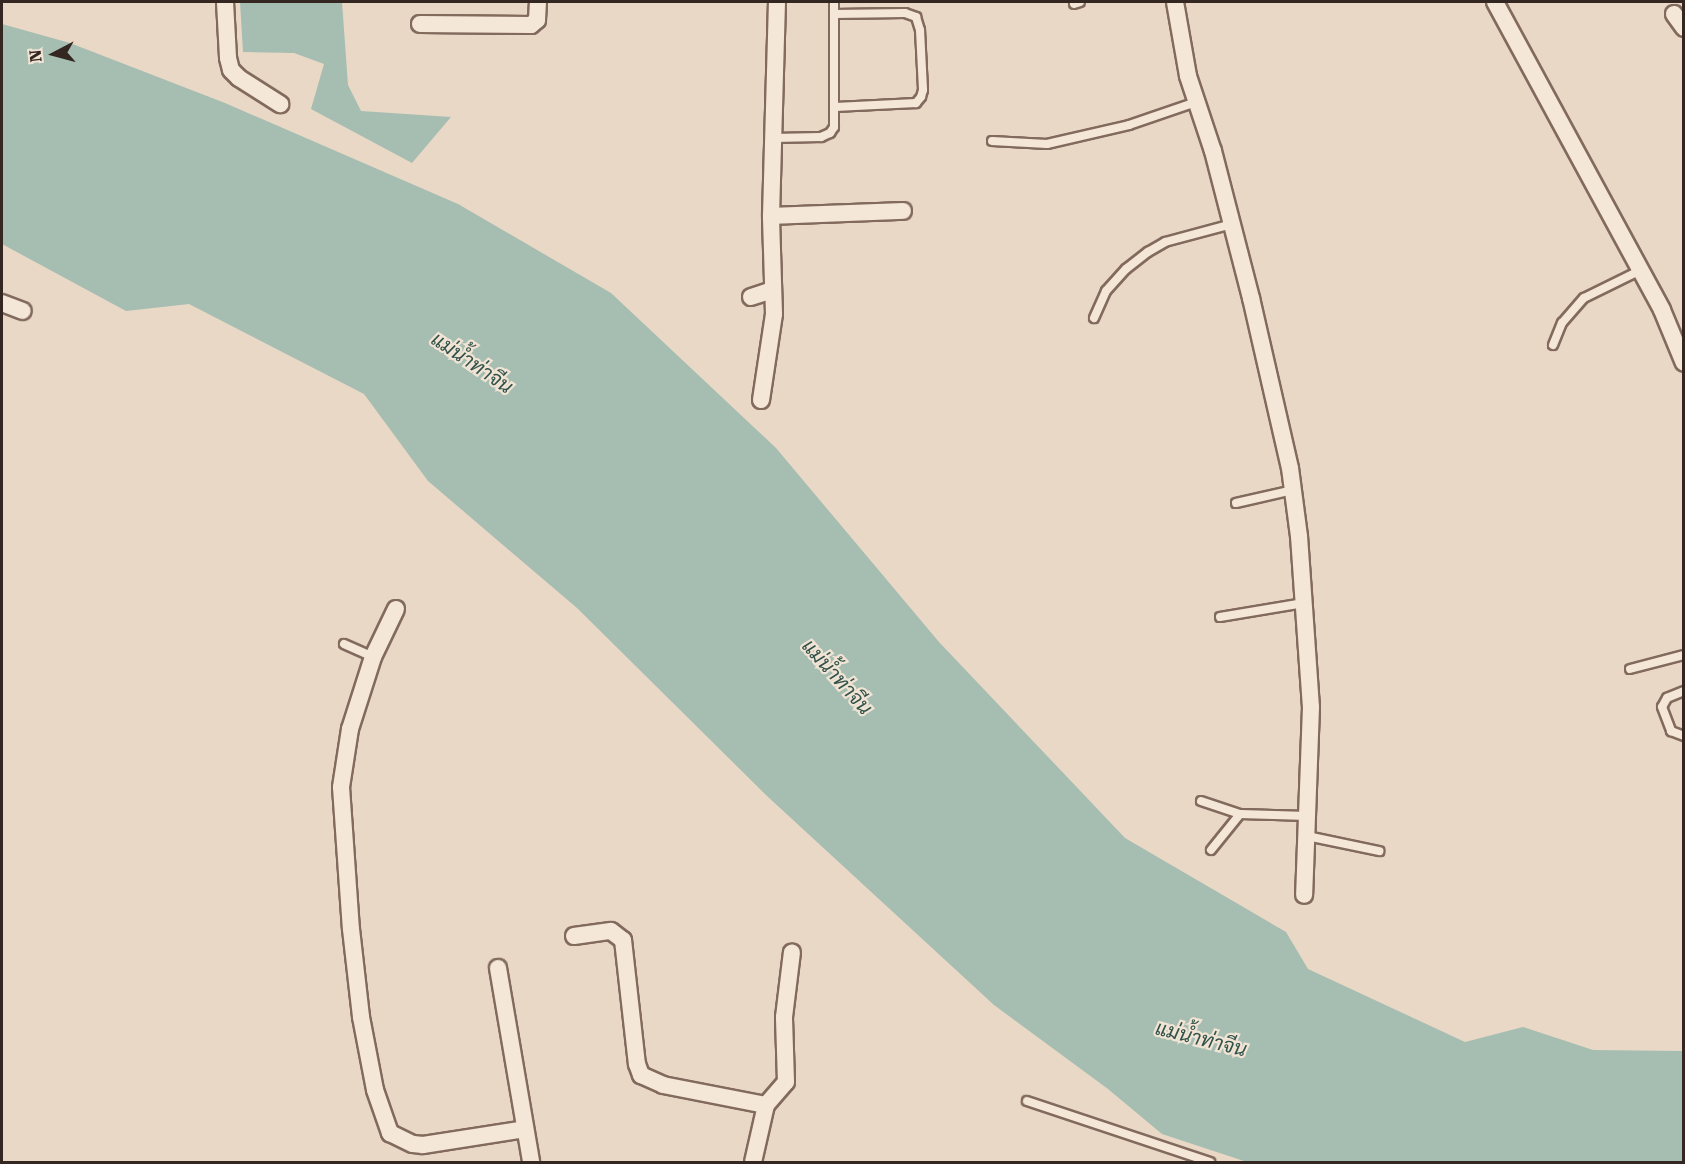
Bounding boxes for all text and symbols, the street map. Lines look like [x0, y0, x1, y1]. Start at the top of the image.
north arrow [24, 24, 84, 84]
text: N [26, 49, 46, 63]
water label: แม่น้ำท่าจีน [427, 327, 517, 399]
water label: แม่น้ำท่าจีน [797, 634, 877, 720]
water label: แม่น้ำท่าจีน [1153, 1016, 1249, 1062]

